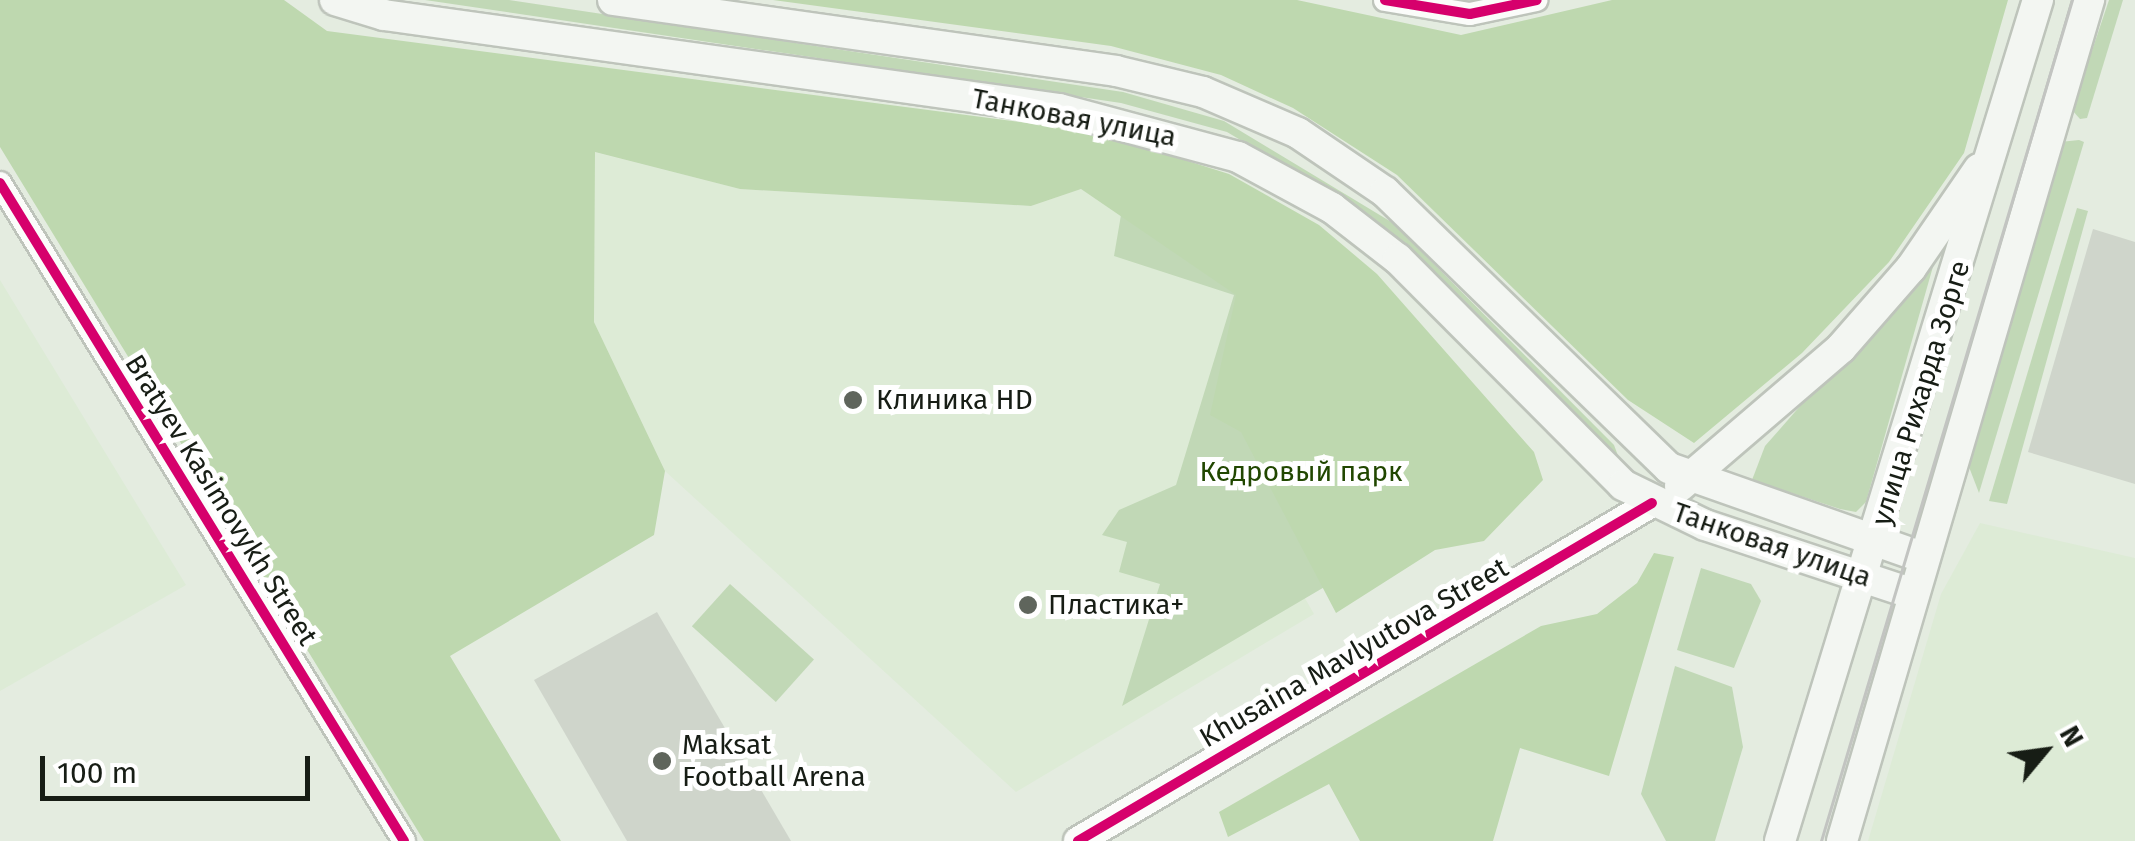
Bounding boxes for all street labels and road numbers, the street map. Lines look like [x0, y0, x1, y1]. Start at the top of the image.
street label: Танковая улица [969, 82, 1179, 154]
street label: улица Рихарда Зорге [1865, 257, 1977, 529]
street label: Bratyev Kasimovykh Street [118, 349, 324, 651]
street label: Танковая улица [1669, 495, 1875, 595]
street label: Khusaina Mavlyutova Street [1194, 551, 1514, 755]

